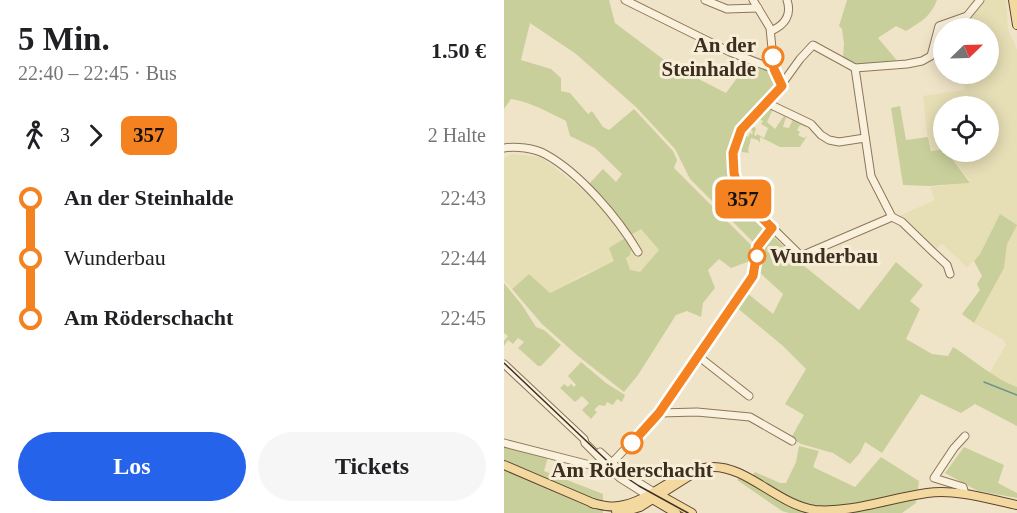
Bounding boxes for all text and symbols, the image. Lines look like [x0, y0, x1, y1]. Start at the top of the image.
north arrow [933, 18, 999, 84]
map controls [933, 18, 999, 162]
text: 5 Min. [18, 21, 110, 57]
place label: An der Steinhalde [661, 33, 756, 81]
text: 1.50 € [431, 38, 486, 63]
marker: An der Steinhalde [762, 46, 784, 68]
text: 22:40 – 22:45 · Bus [18, 62, 177, 84]
button: locate [933, 96, 999, 162]
icon: walk [18, 119, 51, 152]
icon: forward [79, 119, 112, 152]
text: 357 [133, 123, 165, 147]
text: 3 [60, 124, 70, 146]
text: 2 Halte [428, 124, 486, 146]
line badge: 357 [708, 180, 778, 218]
text: An der Steinhalde [64, 185, 234, 210]
text: 22:43 [440, 187, 486, 209]
text: 357 [727, 187, 759, 211]
place label: Wunderbau [770, 244, 878, 268]
text: Wunderbau [64, 245, 166, 270]
text: 22:44 [440, 247, 486, 269]
marker: Wunderbau [748, 247, 766, 265]
text: Am Röderschacht [64, 305, 233, 330]
text: 22:45 [440, 307, 486, 329]
button: Los [18, 432, 246, 501]
button: Tickets [258, 432, 486, 501]
marker: Am Röderschacht [621, 432, 643, 454]
place label: Am Röderschacht [551, 458, 713, 482]

